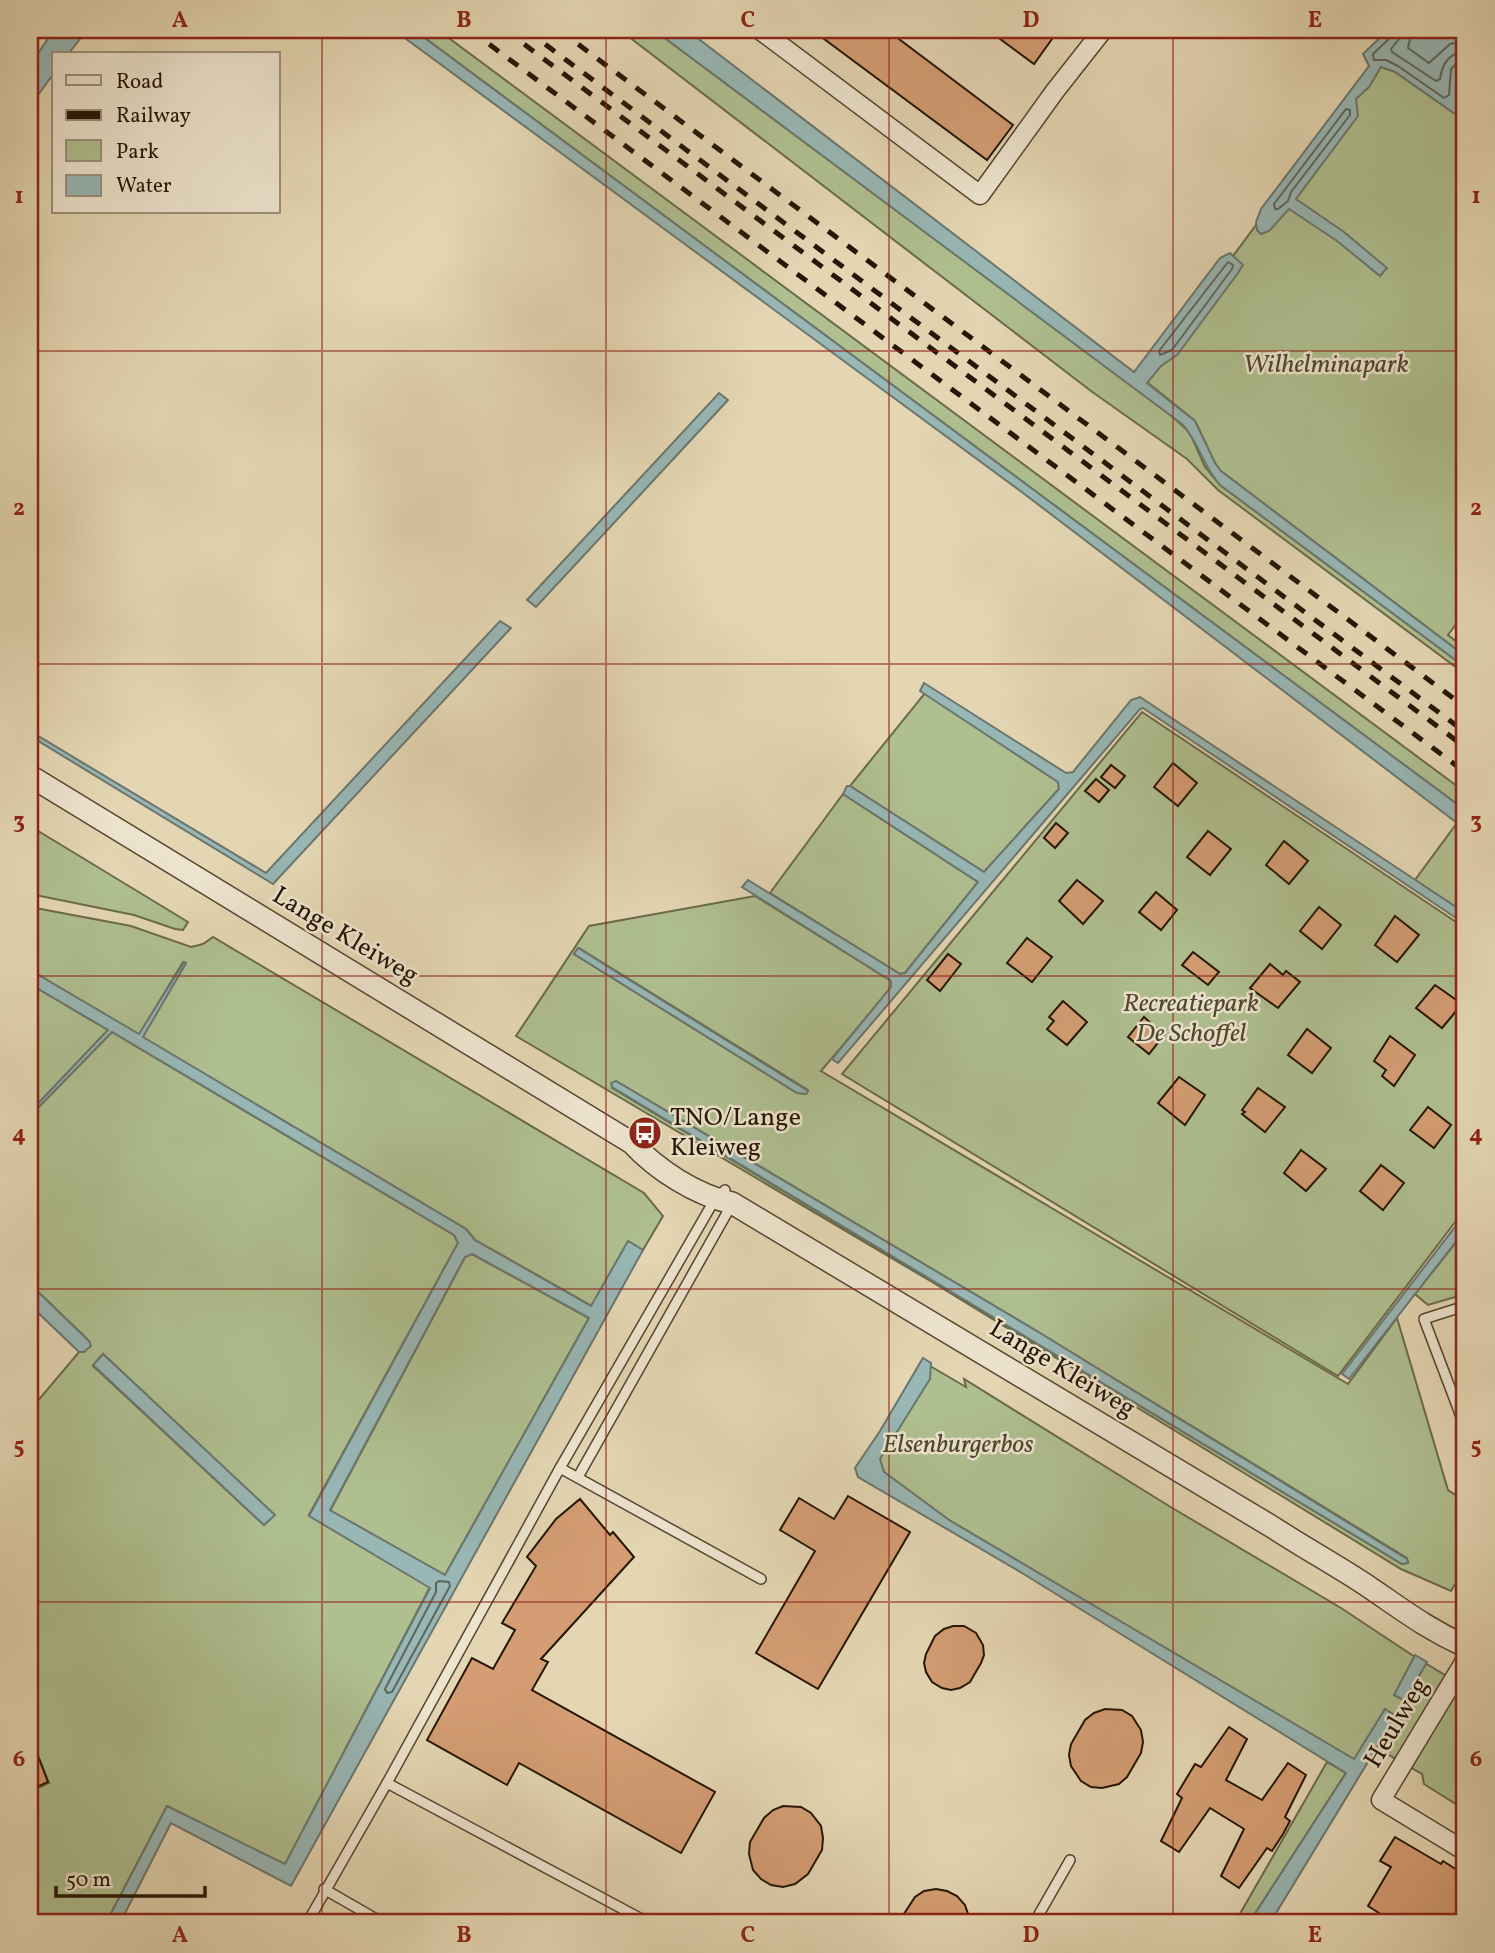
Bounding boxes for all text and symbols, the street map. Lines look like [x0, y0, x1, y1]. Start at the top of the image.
text: A [172, 5, 188, 37]
text: B [456, 5, 472, 37]
text: C [741, 5, 755, 37]
text: D [1023, 5, 1040, 37]
text: E [1308, 5, 1322, 37]
legend [52, 52, 280, 214]
text: Road [116, 68, 163, 97]
text: Railway [116, 102, 192, 131]
text: Park [116, 138, 159, 167]
text: Water [116, 172, 172, 201]
text: 1 [14, 181, 24, 213]
text: 1 [1471, 181, 1481, 213]
park label: Wilhelminapark [1243, 347, 1409, 383]
text: 2 [13, 493, 25, 525]
text: 2 [1470, 493, 1482, 525]
text: 3 [13, 806, 25, 838]
text: 3 [1470, 806, 1482, 838]
street label: Lange Kleiweg [265, 878, 425, 994]
park label: Recreatiepark De Schoffel [1123, 986, 1259, 1052]
place label: TNO/Lange Kleiweg [670, 1100, 801, 1166]
bus stop icon: TNO/Lange Kleiweg [626, 1114, 664, 1152]
text: 4 [12, 1119, 26, 1151]
text: 4 [1469, 1119, 1483, 1151]
street label: Lange Kleiweg [982, 1311, 1142, 1427]
park label: Elsenburgerbos [882, 1427, 1034, 1463]
text: 5 [13, 1431, 25, 1463]
text: 5 [1470, 1431, 1482, 1463]
street label: Heulweg [1356, 1671, 1438, 1775]
text: 6 [13, 1744, 25, 1776]
text: 6 [1470, 1744, 1482, 1776]
scale bar [56, 1855, 205, 1899]
text: 50 m [66, 1866, 111, 1895]
text: A [172, 1920, 188, 1952]
text: B [456, 1920, 472, 1952]
text: C [741, 1920, 755, 1952]
text: D [1023, 1920, 1040, 1952]
text: E [1308, 1920, 1322, 1952]

